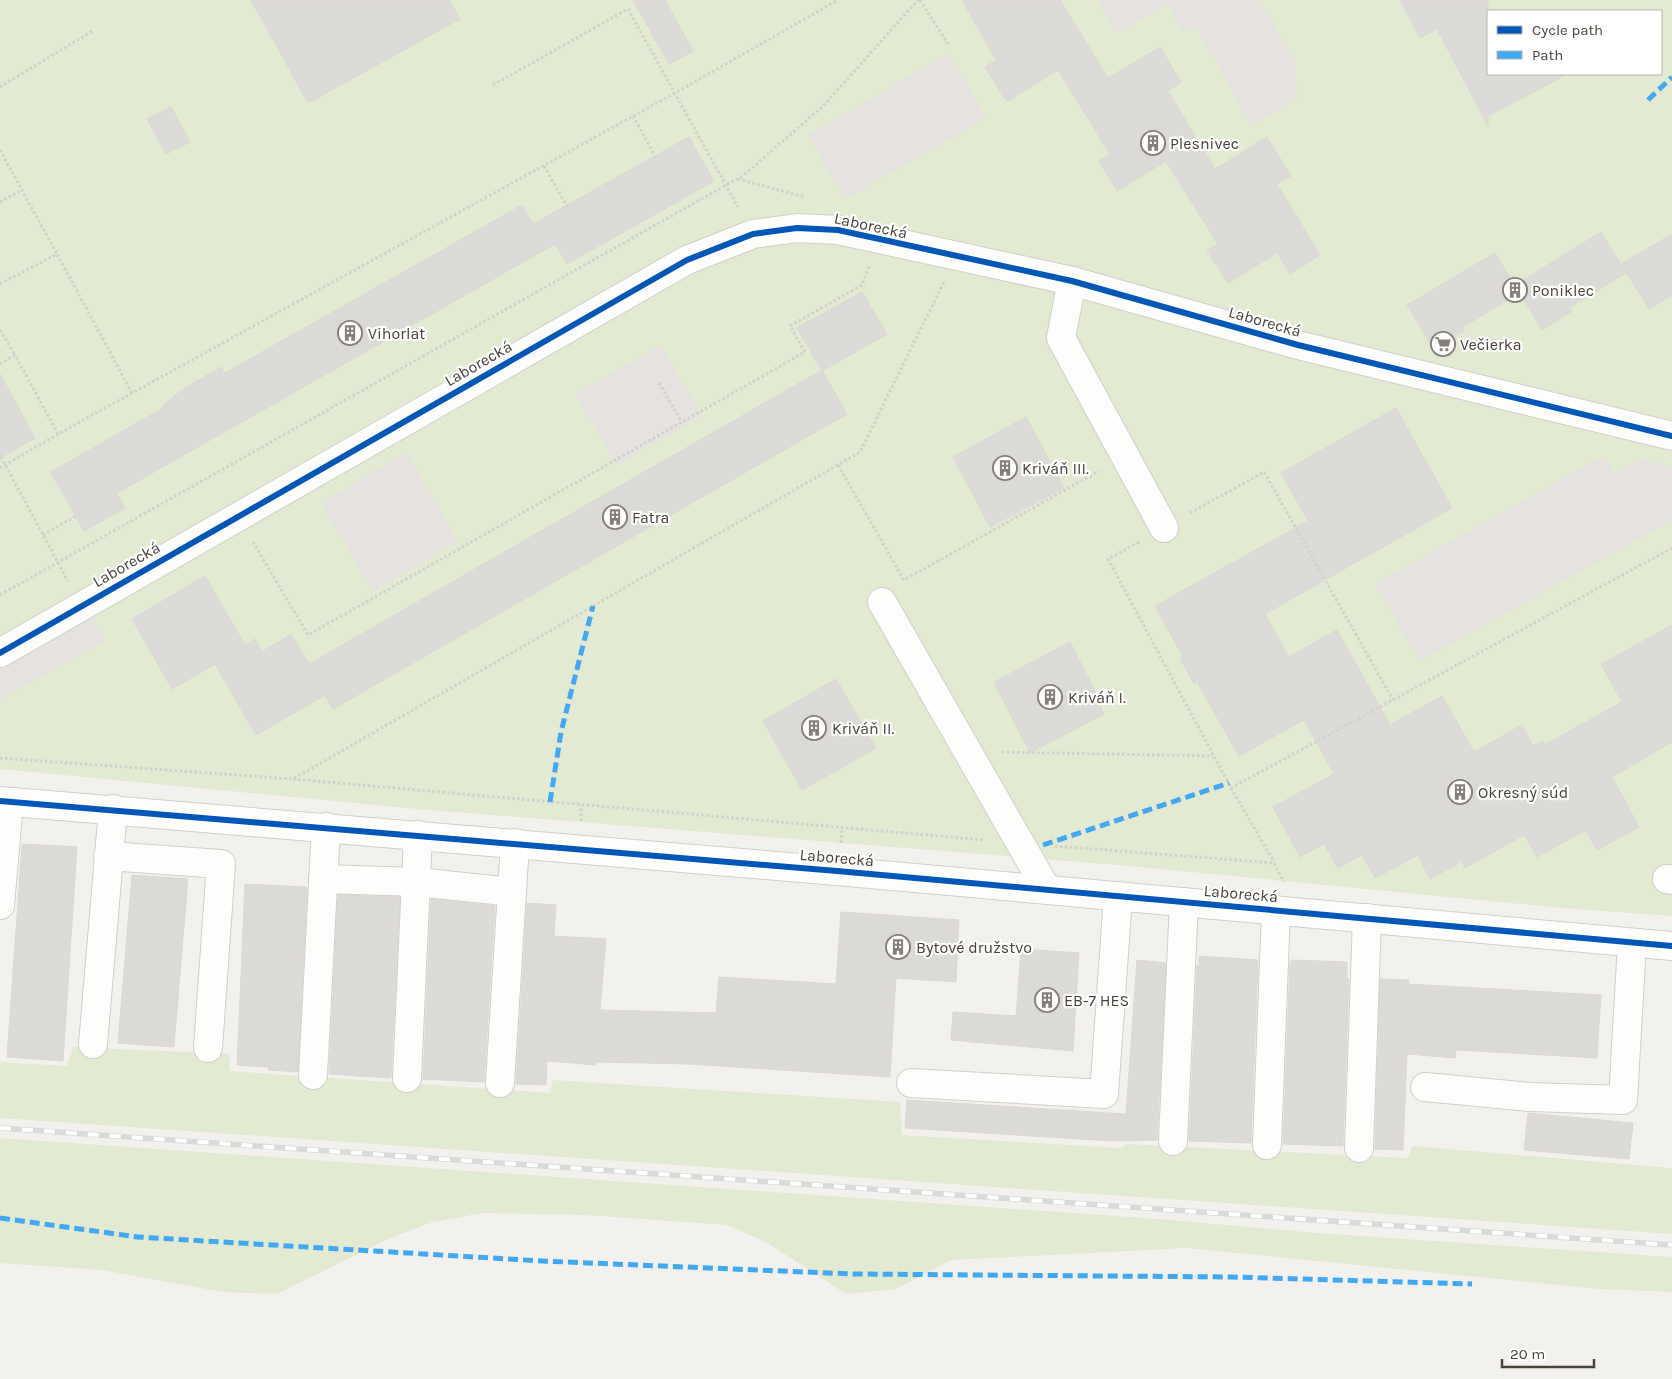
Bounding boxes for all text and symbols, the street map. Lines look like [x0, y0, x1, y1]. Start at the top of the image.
legend [1487, 10, 1662, 75]
text: Cycle path [1532, 21, 1603, 39]
text: Path [1532, 46, 1563, 64]
building icon: Plesnivec [1140, 130, 1166, 156]
place label: Plesnivec [1170, 134, 1239, 153]
street label: Laborecká [832, 208, 909, 243]
building icon: Poniklec [1502, 277, 1528, 303]
place label: Poniklec [1532, 281, 1594, 300]
street label: Laborecká [1226, 302, 1303, 341]
building icon: Vihorlat [337, 320, 363, 346]
place label: Vihorlat [368, 324, 425, 343]
supermarket icon: Večierka [1430, 331, 1456, 357]
place label: Večierka [1460, 335, 1522, 354]
street label: Laborecká [441, 337, 515, 390]
building icon: Kriváň III. [992, 455, 1018, 481]
place label: Kriváň III. [1022, 459, 1089, 478]
building icon: Fatra [602, 504, 628, 530]
place label: Fatra [632, 508, 669, 527]
street label: Laborecká [89, 538, 163, 591]
building icon: Kriváň I. [1037, 684, 1063, 710]
place label: Kriváň I. [1068, 688, 1126, 707]
building icon: Kriváň II. [801, 715, 827, 741]
place label: Kriváň II. [832, 719, 895, 738]
building icon: Okresný súd [1447, 779, 1473, 805]
place label: Okresný súd [1478, 783, 1568, 802]
street label: Laborecká [799, 845, 875, 870]
street label: Laborecká [1203, 881, 1279, 906]
building icon: Bytové družstvo [885, 934, 911, 960]
place label: Bytové družstvo [916, 938, 1032, 957]
building icon: EB-7 HES [1034, 987, 1060, 1013]
place label: EB-7 HES [1064, 991, 1129, 1010]
scale bar [1502, 1336, 1594, 1368]
text: 20 m [1510, 1345, 1545, 1363]

